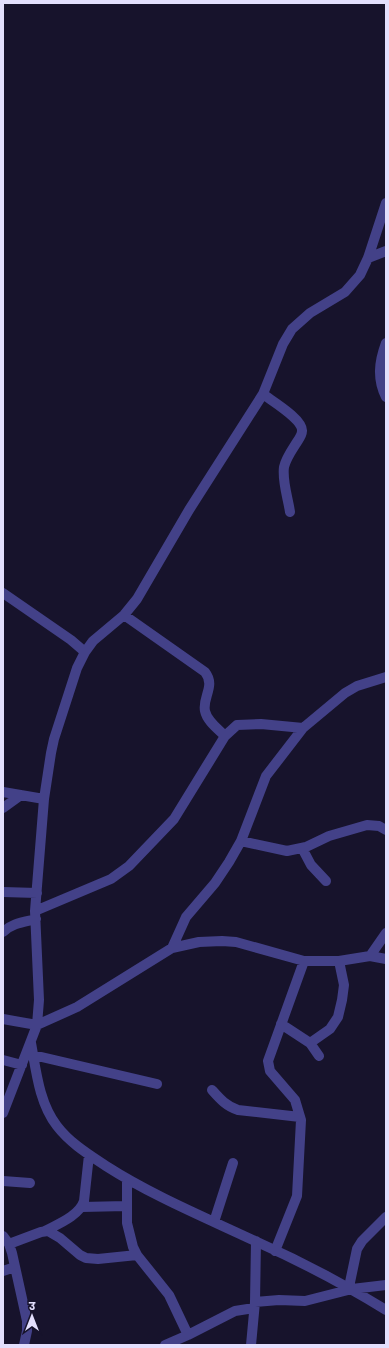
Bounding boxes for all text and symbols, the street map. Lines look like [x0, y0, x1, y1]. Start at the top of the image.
north arrow [12, 1296, 52, 1336]
text: उ [28, 1298, 36, 1314]

